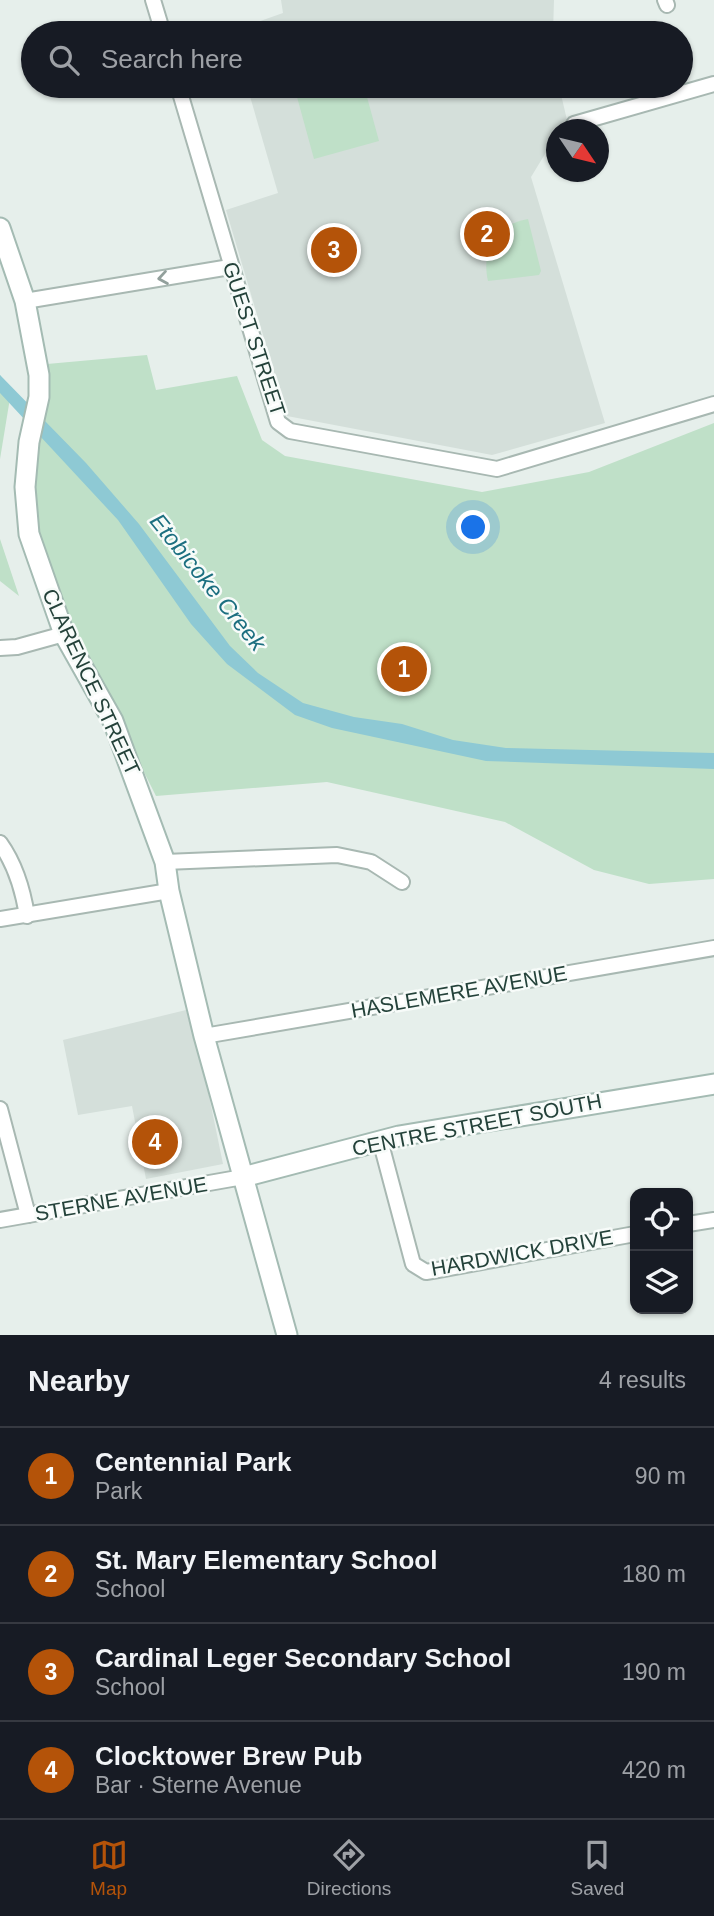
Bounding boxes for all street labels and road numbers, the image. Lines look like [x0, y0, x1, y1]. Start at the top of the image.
street label: GUEST STREET [219, 259, 290, 419]
street label: CLARENCE STREET [38, 585, 145, 779]
street label: HASLEMERE AVENUE [349, 961, 569, 1022]
street label: CENTRE STREET SOUTH [350, 1089, 604, 1160]
street label: STERNE AVENUE [33, 1172, 209, 1225]
street label: HARDWICK DRIVE [429, 1225, 615, 1280]

